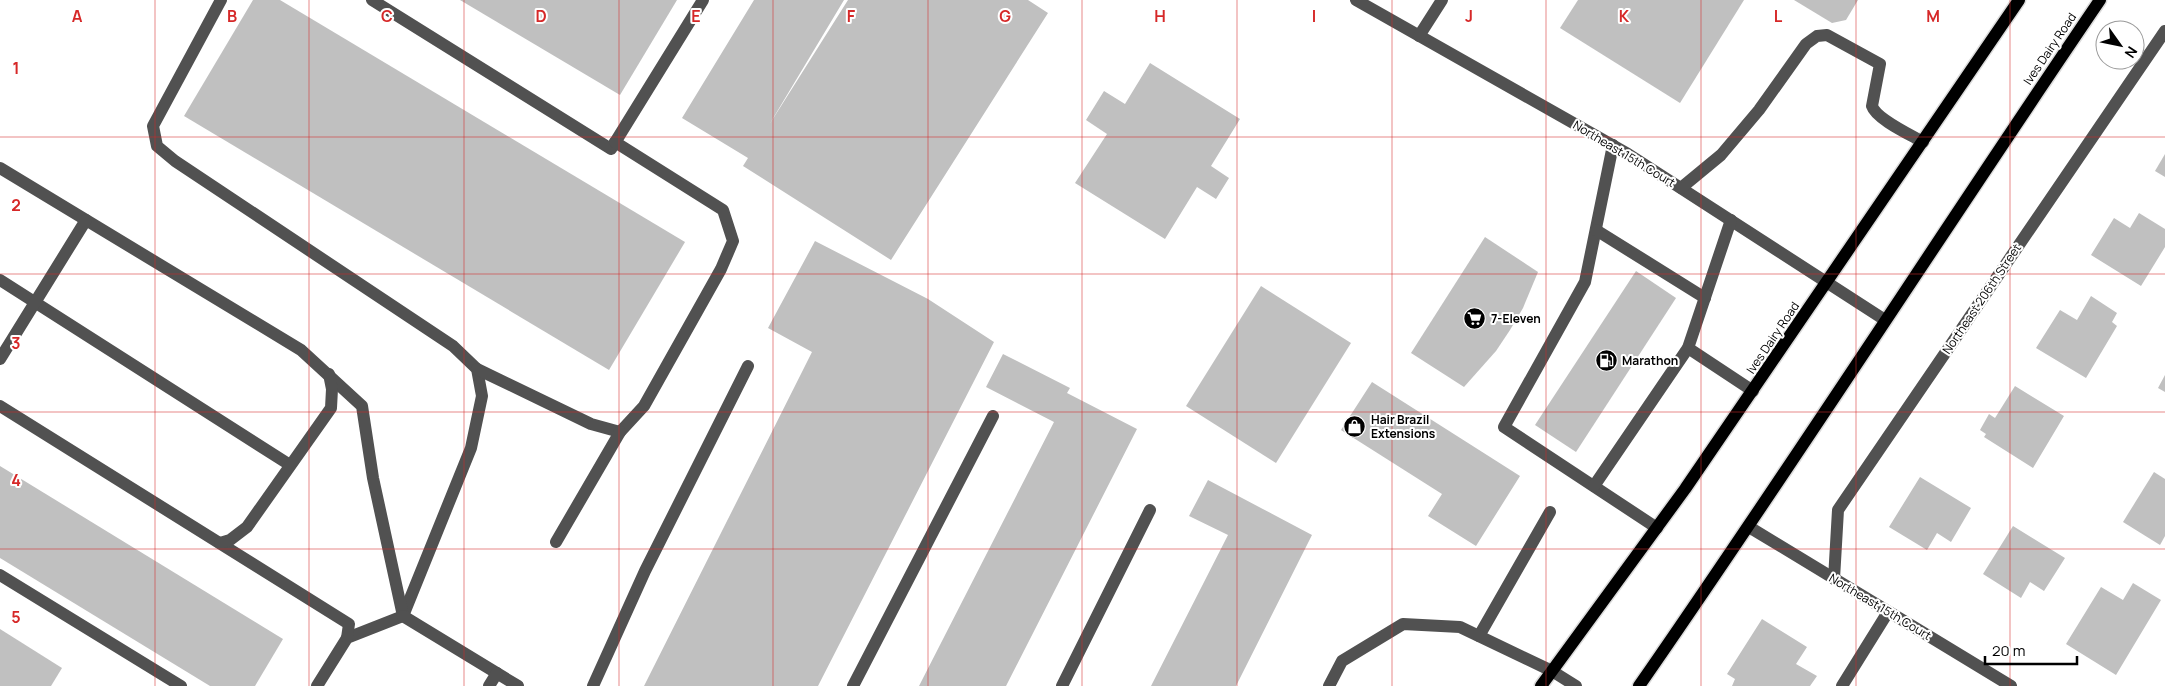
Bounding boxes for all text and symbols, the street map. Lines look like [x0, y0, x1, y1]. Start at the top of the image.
text: A [72, 5, 83, 27]
text: B [227, 5, 237, 27]
text: C [381, 5, 393, 27]
text: D [535, 5, 547, 27]
text: E [691, 5, 701, 27]
text: F [847, 5, 856, 27]
text: G [999, 5, 1011, 27]
text: H [1154, 5, 1166, 27]
text: I [1312, 5, 1316, 27]
text: J [1465, 5, 1473, 27]
text: K [1619, 5, 1630, 27]
text: L [1774, 5, 1783, 27]
text: M [1926, 5, 1940, 27]
street label: Ives Dairy Road [2019, 9, 2080, 88]
north arrow [2095, 20, 2145, 70]
text: N [2121, 43, 2142, 62]
text: 1 [12, 57, 20, 79]
street label: Northeast 15th Court [1570, 116, 1679, 191]
text: 2 [11, 194, 21, 216]
street label: Northeast 206th Street [1938, 240, 2025, 357]
street label: Ives Dairy Road [1742, 298, 1803, 377]
supermarket icon: 7-Eleven [1463, 307, 1487, 331]
place label: 7-Eleven [1491, 310, 1541, 327]
text: 3 [11, 332, 21, 354]
fuel station icon: Marathon [1594, 349, 1618, 373]
place label: Marathon [1622, 352, 1678, 369]
place label: Hair Brazil Extensions [1371, 411, 1436, 442]
shop icon: Hair Brazil Extensions [1343, 415, 1367, 439]
text: 4 [11, 469, 21, 491]
street label: Northeast 15th Court [1826, 569, 1935, 644]
text: 5 [11, 606, 21, 628]
scale bar [1985, 634, 2078, 666]
text: 20 m [1992, 640, 2025, 661]

